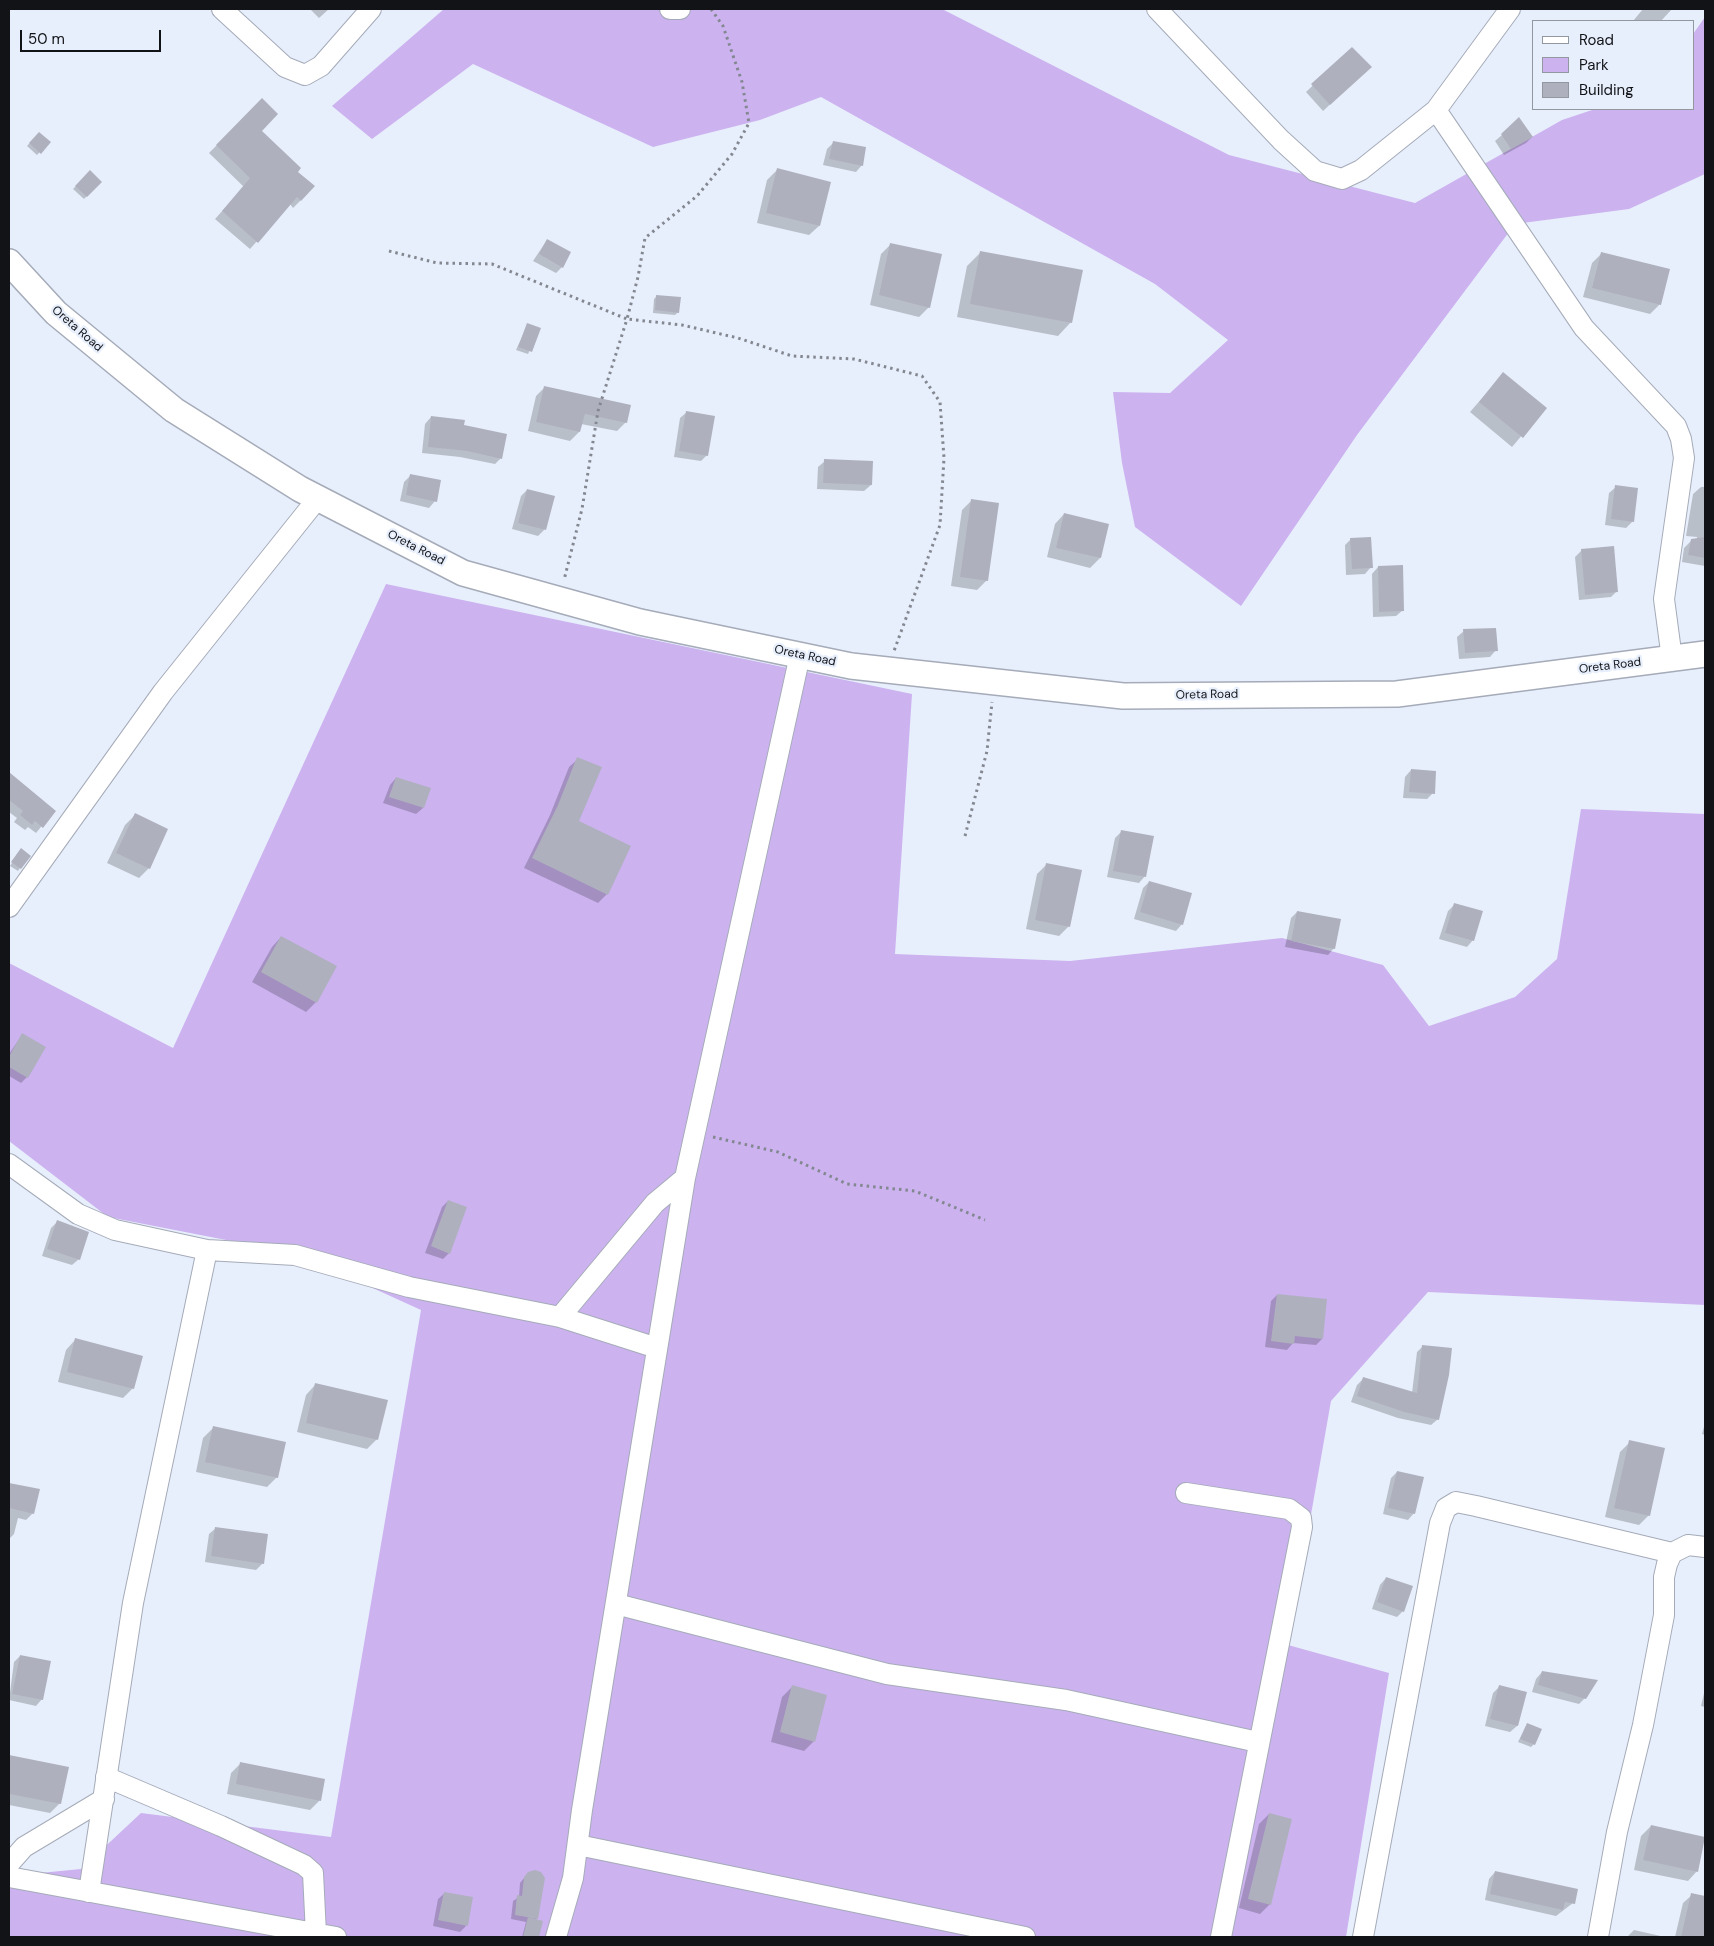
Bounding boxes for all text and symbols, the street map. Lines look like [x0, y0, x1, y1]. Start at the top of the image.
scale bar [22, 20, 164, 52]
legend [1532, 20, 1694, 110]
text: 50 m [28, 29, 65, 49]
text: Road [1579, 30, 1614, 50]
text: Park [1579, 55, 1609, 75]
text: Building [1579, 80, 1634, 100]
street label: Oreta Road [49, 303, 105, 355]
street label: Oreta Road [385, 527, 447, 569]
street label: Oreta Road [773, 642, 837, 670]
street label: Oreta Road [1578, 655, 1642, 677]
street label: Oreta Road [1176, 687, 1238, 703]

